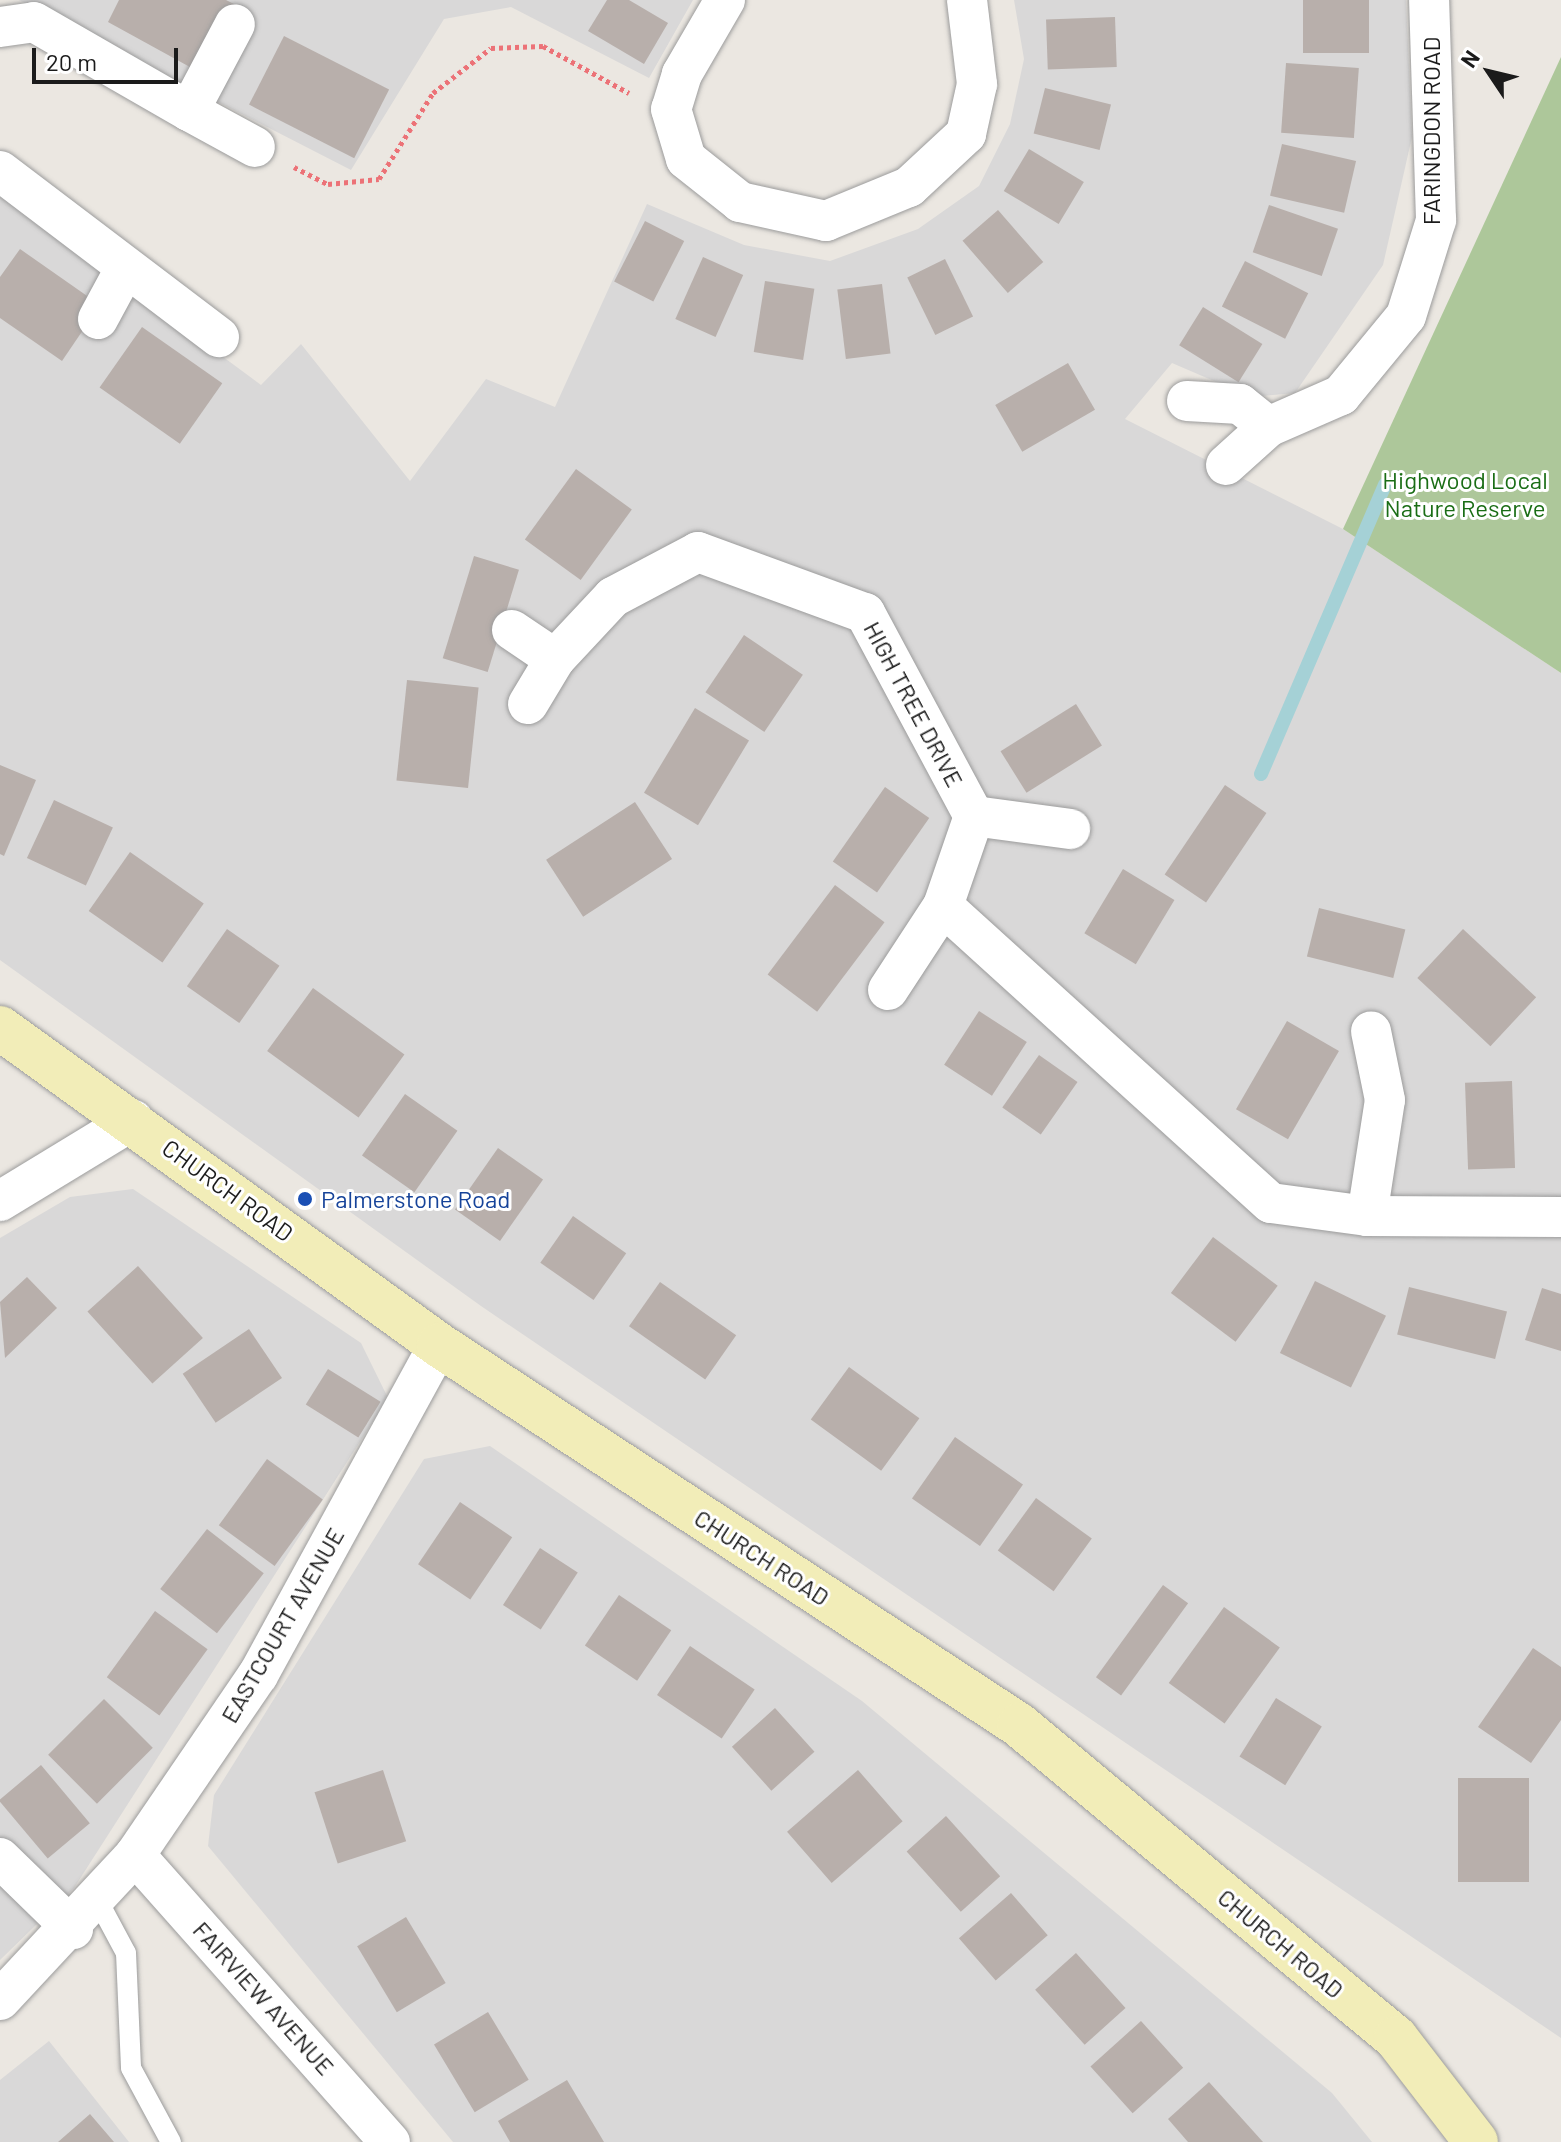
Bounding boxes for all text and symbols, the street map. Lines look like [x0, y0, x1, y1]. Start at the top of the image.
scale bar [36, 32, 182, 82]
north arrow [1449, 32, 1529, 112]
street label: FARINGDON ROAD [1417, 37, 1445, 225]
text: N [1454, 45, 1484, 72]
text: 20 m [46, 47, 97, 76]
park label: Highwood Local Nature Reserve [1382, 466, 1548, 522]
street label: HIGH TREE DRIVE [858, 616, 970, 792]
street label: CHURCH ROAD [157, 1133, 299, 1247]
place label: Palmerstone Road [321, 1185, 510, 1213]
marker: Palmerstone Road [296, 1190, 314, 1208]
street label: CHURCH ROAD [689, 1503, 835, 1611]
street label: EASTCOURT AVENUE [214, 1522, 350, 1728]
street label: CHURCH ROAD [1213, 1882, 1349, 2004]
street label: FAIRVIEW AVENUE [187, 1915, 341, 2081]

